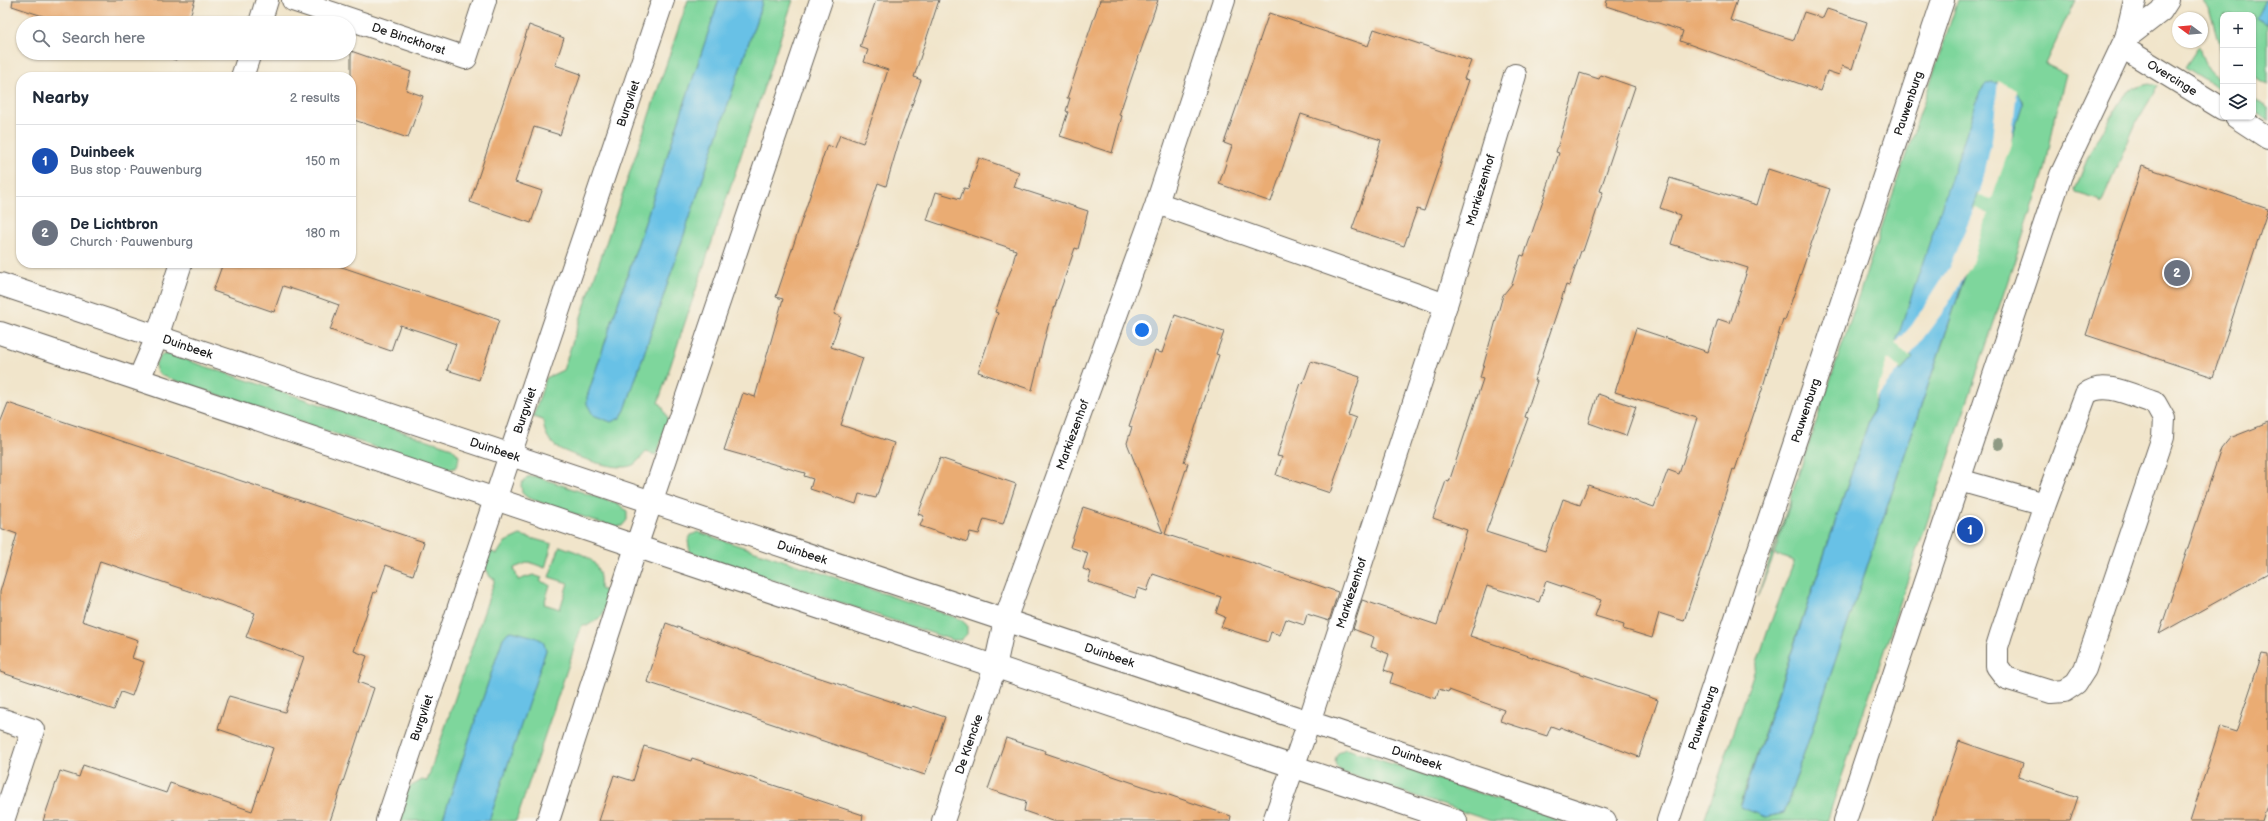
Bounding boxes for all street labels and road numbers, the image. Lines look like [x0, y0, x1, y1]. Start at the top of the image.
street label: De Binckhorst [370, 20, 447, 59]
street label: Overcinge [2144, 57, 2200, 99]
street label: Pauwenburg [1891, 69, 1927, 137]
street label: Burgvliet [614, 78, 644, 129]
street label: Markiezenhof [1463, 152, 1499, 228]
street label: Duinbeek [161, 332, 215, 363]
street label: Pauwenburg [1788, 376, 1824, 445]
street label: Burgvliet [511, 385, 540, 436]
street label: Markiezenhof [1053, 397, 1093, 472]
street label: Duinbeek [468, 435, 522, 466]
street label: Duinbeek [775, 538, 829, 568]
street label: Markiezenhof [1333, 555, 1371, 630]
street label: Duinbeek [1082, 640, 1137, 671]
street label: Pauwenburg [1685, 684, 1721, 752]
street label: Burgvliet [407, 692, 437, 743]
street label: De Klencke [952, 712, 986, 776]
street label: Duinbeek [1390, 743, 1444, 774]

